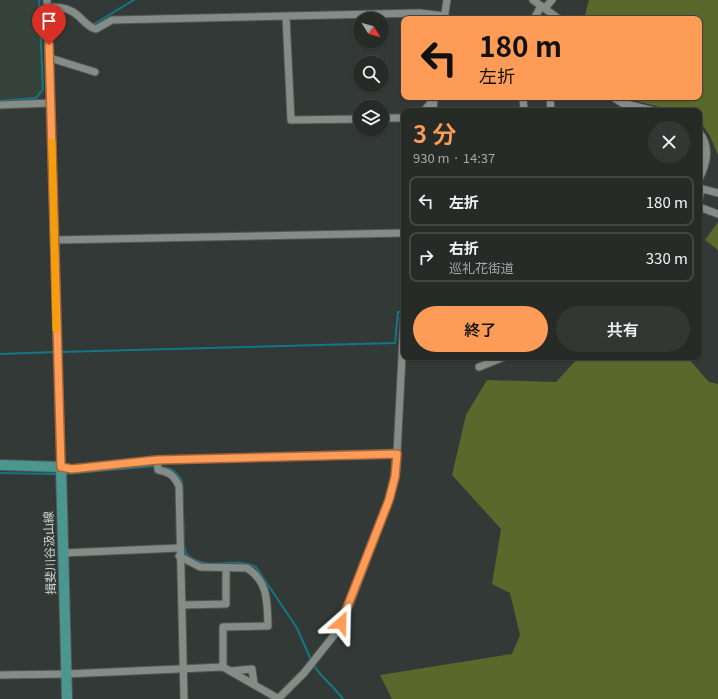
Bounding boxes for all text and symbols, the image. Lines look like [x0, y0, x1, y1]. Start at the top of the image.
pin [32, 4, 66, 45]
icon: arrive [38, 10, 60, 32]
north arrow [353, 12, 389, 48]
map controls [353, 12, 389, 136]
text: 180 m [479, 25, 562, 65]
icon: left [413, 32, 465, 84]
button: search [353, 56, 389, 92]
text: 左折 [479, 62, 515, 88]
button: layers [353, 100, 389, 136]
text: 3 分 [413, 115, 456, 150]
button: close [648, 121, 690, 163]
text: 930 m · 14:37 [413, 148, 495, 167]
icon: left [415, 190, 437, 212]
text: 左折 [449, 191, 479, 212]
text: 180 m [646, 191, 688, 212]
text: 右折 [449, 237, 479, 258]
icon: right [415, 246, 437, 268]
text: 330 m [646, 247, 688, 268]
text: 巡礼花街道 [449, 258, 514, 277]
button: 終了 [413, 306, 548, 352]
button: 共有 [556, 306, 690, 352]
street label: 揖斐川谷汲山線 [39, 511, 58, 595]
position arrow [320, 602, 362, 644]

